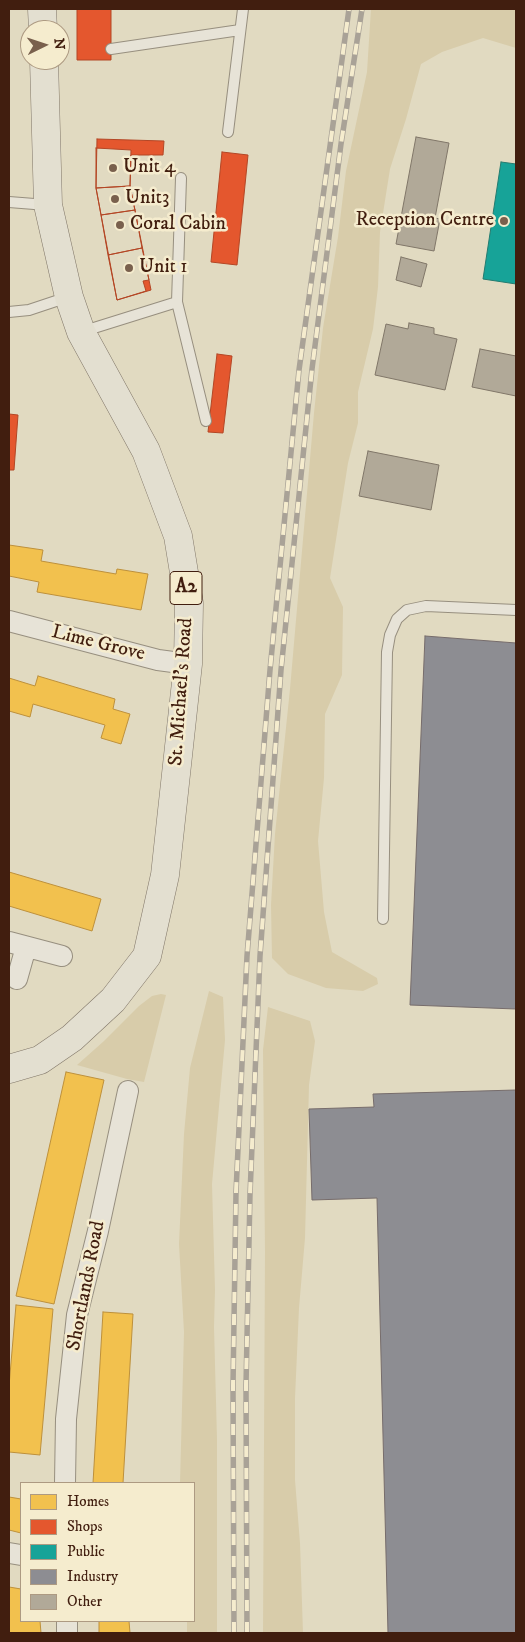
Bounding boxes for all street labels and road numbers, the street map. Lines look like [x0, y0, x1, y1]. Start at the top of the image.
road number: A2 [170, 572, 202, 604]
street label: St. Michael's Road [165, 617, 199, 767]
street label: Lime Grove [49, 621, 147, 667]
street label: Shortlands Road [63, 1219, 111, 1353]

